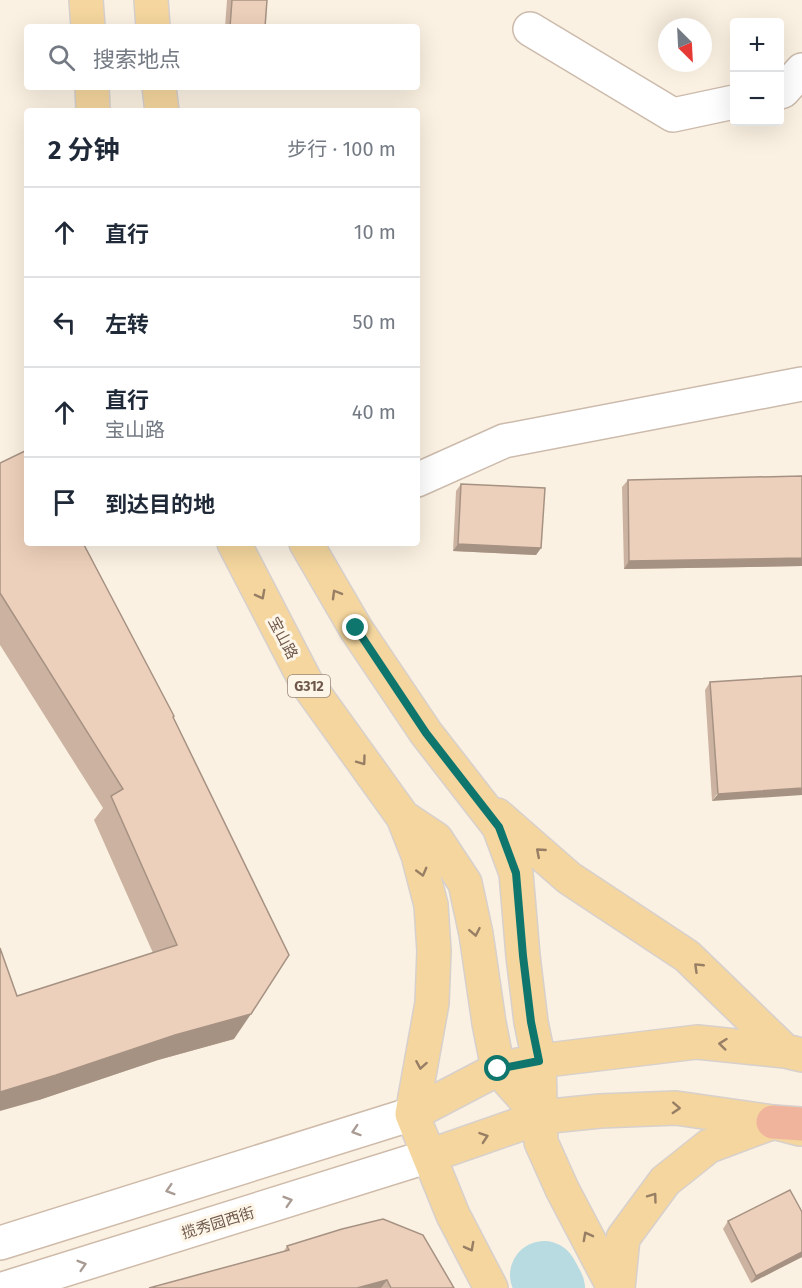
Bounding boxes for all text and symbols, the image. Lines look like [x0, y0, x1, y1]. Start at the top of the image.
north arrow [658, 18, 712, 72]
map controls [730, 18, 784, 126]
button: + [730, 18, 784, 72]
search box [24, 24, 420, 90]
icon: search [45, 41, 78, 74]
text: 搜索地点 [93, 46, 181, 73]
button: − [730, 72, 784, 126]
text: 2 分钟 [48, 135, 120, 166]
text: 步行 · 100 m [287, 137, 396, 161]
icon: ahead [48, 216, 81, 249]
text: 10 m [354, 220, 396, 244]
text: 直行 [105, 221, 149, 248]
icon: left [48, 306, 81, 339]
text: 50 m [352, 310, 396, 334]
text: 左转 [105, 311, 149, 338]
text: 直行 [105, 387, 149, 414]
icon: ahead [48, 396, 81, 429]
text: 40 m [352, 400, 396, 424]
text: 宝山路 [105, 418, 165, 442]
icon: arrive [48, 486, 81, 519]
text: 到达目的地 [105, 491, 215, 518]
one-way arrow [253, 589, 265, 600]
one-way arrow [331, 590, 343, 600]
street label: 宝山路 [264, 614, 302, 662]
route end [342, 614, 368, 640]
road number: G312 [288, 675, 330, 697]
one-way arrow [355, 754, 366, 765]
one-way arrow [536, 848, 547, 859]
one-way arrow [415, 866, 427, 877]
one-way arrow [468, 926, 481, 936]
one-way arrow [694, 963, 705, 974]
one-way arrow [719, 1039, 728, 1051]
route start [484, 1055, 510, 1081]
one-way arrow [415, 1059, 428, 1069]
one-way arrow [671, 1102, 680, 1115]
one-way arrow [351, 1124, 362, 1137]
one-way arrow [479, 1131, 489, 1144]
one-way arrow [165, 1183, 176, 1195]
one-way arrow [645, 1193, 656, 1204]
one-way arrow [282, 1195, 293, 1208]
street label: 揽秀园西街 [179, 1203, 257, 1243]
one-way arrow [583, 1232, 594, 1242]
one-way arrow [462, 1241, 474, 1252]
one-way arrow [76, 1260, 87, 1272]

